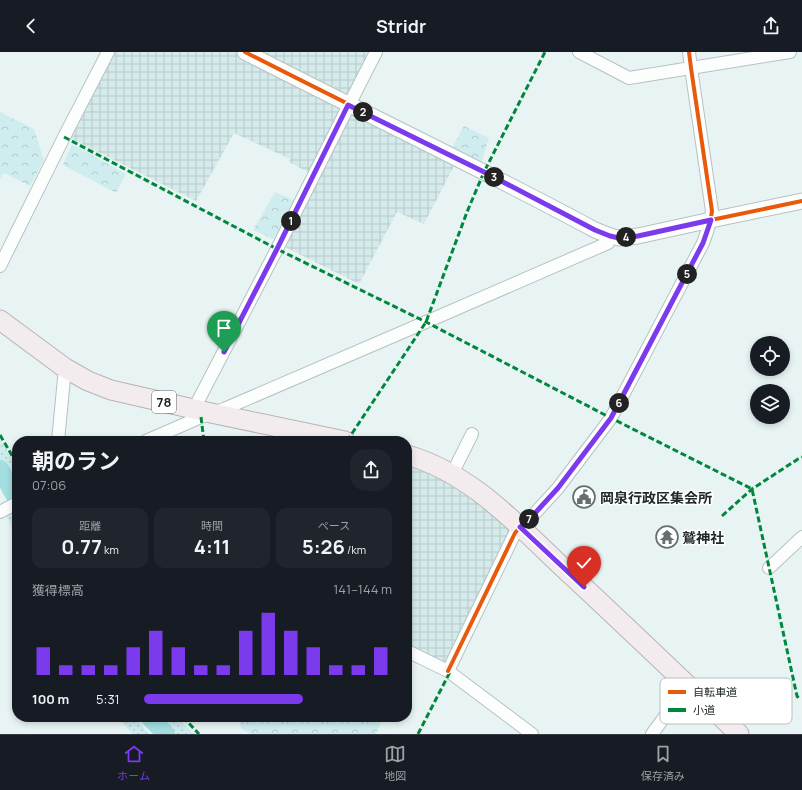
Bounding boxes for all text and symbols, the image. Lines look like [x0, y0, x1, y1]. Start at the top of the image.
text: Stridr [376, 14, 426, 38]
icon: back [20, 15, 42, 37]
icon: share [760, 15, 782, 37]
pin: 2 [353, 102, 373, 122]
text: 2 [360, 104, 366, 119]
pin: 3 [484, 167, 504, 187]
text: 3 [491, 169, 497, 184]
pin: 1 [281, 211, 301, 231]
text: 1 [289, 213, 293, 228]
pin: 4 [616, 227, 636, 247]
text: 4 [623, 229, 629, 244]
pin: 5 [677, 264, 697, 284]
text: 5 [684, 266, 690, 281]
pin [207, 311, 241, 352]
icon: arrive [213, 317, 235, 339]
map controls [750, 336, 790, 424]
button: locate [750, 336, 790, 376]
button: layers [750, 384, 790, 424]
road number: 78 [152, 391, 176, 413]
pin: 6 [609, 393, 629, 413]
text: 6 [616, 395, 622, 410]
text: 朝のラン [32, 446, 120, 476]
button: share [350, 449, 392, 491]
text: 07:06 [32, 476, 66, 494]
public building icon: 岡泉行政区集会所 [571, 484, 597, 510]
place label: 岡泉行政区集会所 [600, 488, 712, 507]
pin: 7 [519, 509, 539, 529]
text: 7 [526, 511, 532, 526]
text: 距離 [79, 518, 101, 533]
text: 時間 [201, 518, 223, 533]
text: ペース [318, 518, 350, 533]
temple icon: 鷲神社 [654, 524, 680, 550]
place label: 鷲神社 [682, 528, 724, 547]
text: 0.77 [61, 533, 102, 560]
text: 4:11 [194, 533, 230, 560]
text: 5:26 [302, 533, 345, 560]
text: km [102, 542, 119, 557]
text: /km [345, 542, 366, 557]
pin [567, 546, 601, 587]
icon: check [573, 552, 595, 574]
text: 141–144 m [333, 580, 392, 598]
text: 獲得標高 [32, 581, 84, 599]
legend [660, 678, 792, 724]
text: 自転車道 [693, 684, 737, 699]
text: 100 m [32, 690, 69, 708]
text: 5:31 [96, 690, 120, 708]
text: 小道 [693, 702, 715, 717]
tab: ホーム [117, 743, 150, 783]
tab: 地図 [384, 743, 406, 783]
tab: 保存済み [641, 743, 685, 783]

